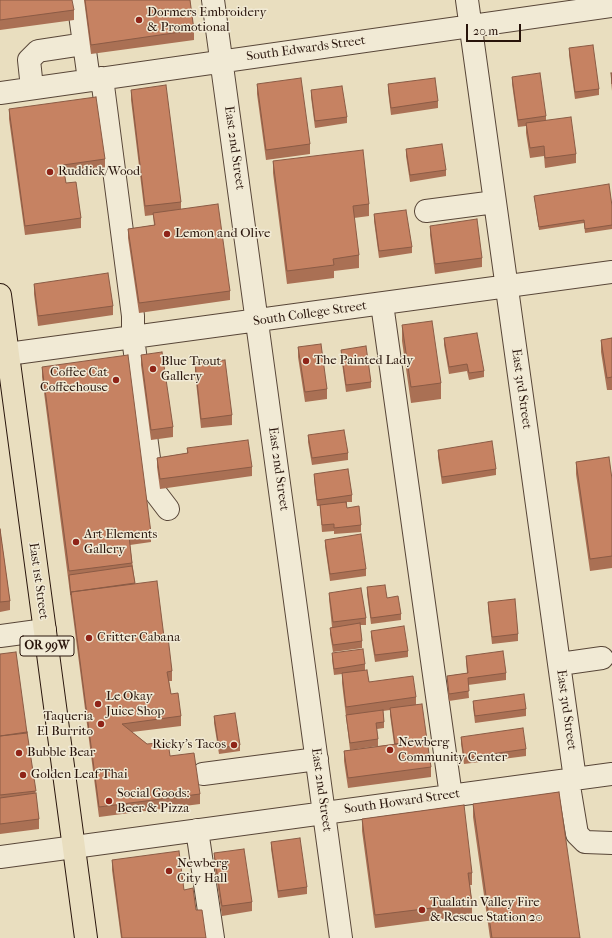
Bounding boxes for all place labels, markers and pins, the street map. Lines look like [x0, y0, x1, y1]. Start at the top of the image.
place label: Dormers Embroidery & Promotional [147, 5, 266, 36]
marker: Dormers Embroidery & Promotional [134, 15, 144, 25]
place label: Ruddick/Wood [58, 164, 140, 180]
marker: Ruddick/Wood [45, 167, 55, 177]
place label: Lemon and Olive [175, 226, 270, 242]
marker: Lemon and Olive [162, 229, 172, 239]
place label: The Painted Lady [314, 353, 413, 369]
place label: Blue Trout Gallery [161, 354, 221, 385]
marker: The Painted Lady [301, 356, 311, 366]
marker: Blue Trout Gallery [148, 364, 158, 374]
place label: Coffee Cat Coffeehouse [40, 365, 108, 396]
marker: Coffee Cat Coffeehouse [111, 375, 121, 385]
place label: Art Elements Gallery [84, 527, 157, 558]
marker: Art Elements Gallery [71, 537, 81, 547]
place label: Critter Cabana [97, 630, 180, 646]
marker: Critter Cabana [84, 633, 94, 643]
place label: Le Okay Juice Shop [106, 689, 164, 720]
marker: Le Okay Juice Shop [93, 699, 103, 709]
place label: Taqueria El Burrito [37, 709, 93, 740]
marker: Taqueria El Burrito [96, 719, 106, 729]
place label: Newberg Community Center [398, 735, 507, 766]
place label: Ricky's Tacos [152, 737, 226, 753]
marker: Ricky's Tacos [229, 740, 239, 750]
place label: Bubble Bear [27, 745, 95, 761]
marker: Newberg Community Center [385, 745, 395, 755]
marker: Bubble Bear [14, 748, 24, 758]
place label: Golden Leaf Thai [31, 767, 128, 783]
marker: Golden Leaf Thai [18, 770, 28, 780]
place label: Social Goods: Beer & Pizza [117, 786, 190, 817]
marker: Social Goods: Beer & Pizza [104, 796, 114, 806]
place label: Newberg City Hall [177, 856, 228, 887]
marker: Newberg City Hall [164, 866, 174, 876]
place label: Tualatin Valley Fire & Rescue Station 20 [430, 895, 543, 926]
marker: Tualatin Valley Fire & Rescue Station 20 [417, 905, 427, 915]

